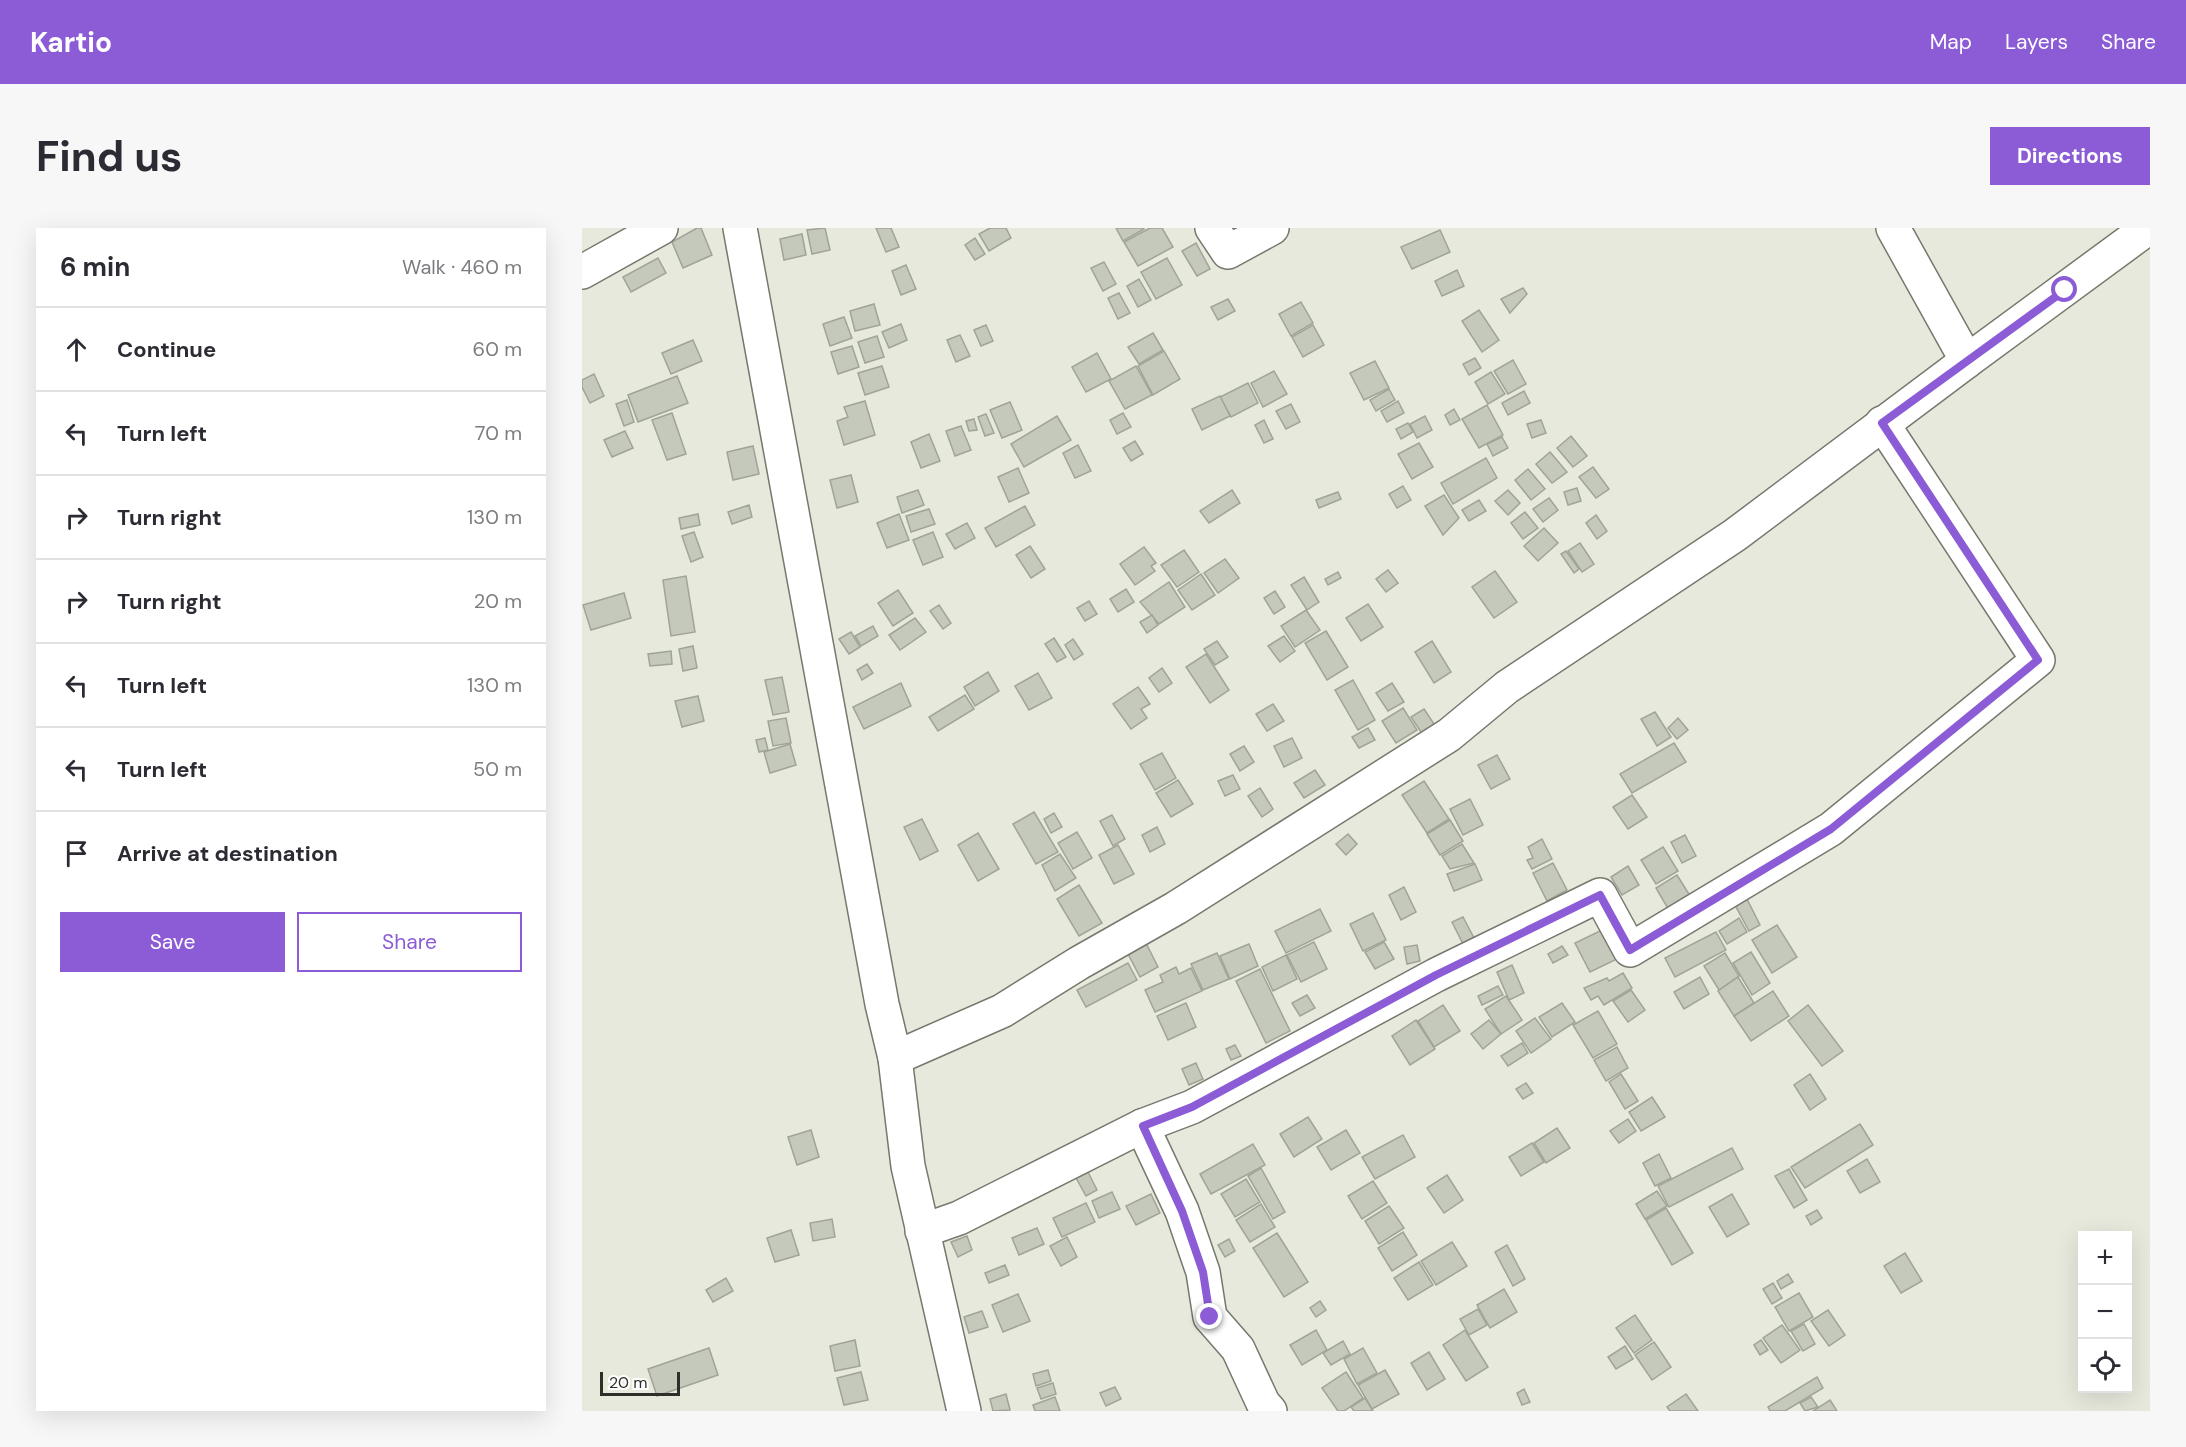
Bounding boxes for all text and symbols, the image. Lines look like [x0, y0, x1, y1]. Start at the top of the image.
text: Kartio [30, 24, 112, 61]
text: Map [1930, 28, 1972, 56]
text: Layers [2005, 28, 2068, 56]
text: Share [2101, 28, 2156, 56]
button: Directions [1990, 127, 2150, 185]
text: Find us [36, 129, 182, 184]
text: 6 min [60, 250, 130, 284]
text: Walk · 460 m [402, 254, 522, 280]
route start [2051, 276, 2077, 302]
icon: ahead [60, 333, 93, 366]
text: Continue [117, 335, 216, 364]
text: 60 m [473, 336, 522, 362]
icon: left [60, 417, 93, 450]
text: Turn left [117, 419, 207, 448]
text: 70 m [475, 420, 522, 446]
icon: right [60, 501, 93, 534]
text: Turn right [117, 503, 222, 532]
text: 130 m [467, 504, 522, 530]
icon: right [60, 585, 93, 618]
text: Turn right [117, 587, 222, 616]
text: 20 m [474, 588, 522, 614]
icon: left [60, 669, 93, 702]
text: Turn left [117, 671, 207, 700]
text: 130 m [467, 672, 522, 698]
icon: left [60, 753, 93, 786]
text: Turn left [117, 755, 207, 784]
text: 50 m [473, 756, 522, 782]
icon: arrive [60, 837, 93, 870]
text: Arrive at destination [117, 839, 338, 868]
button: Save [60, 912, 285, 972]
button: Share [297, 912, 522, 972]
map controls [2078, 1231, 2132, 1393]
button: + [2078, 1231, 2132, 1285]
button: − [2078, 1285, 2132, 1339]
route end [1196, 1303, 1222, 1329]
button: locate [2078, 1339, 2132, 1393]
scale bar [600, 1369, 680, 1396]
text: 20 m [609, 1372, 648, 1393]

